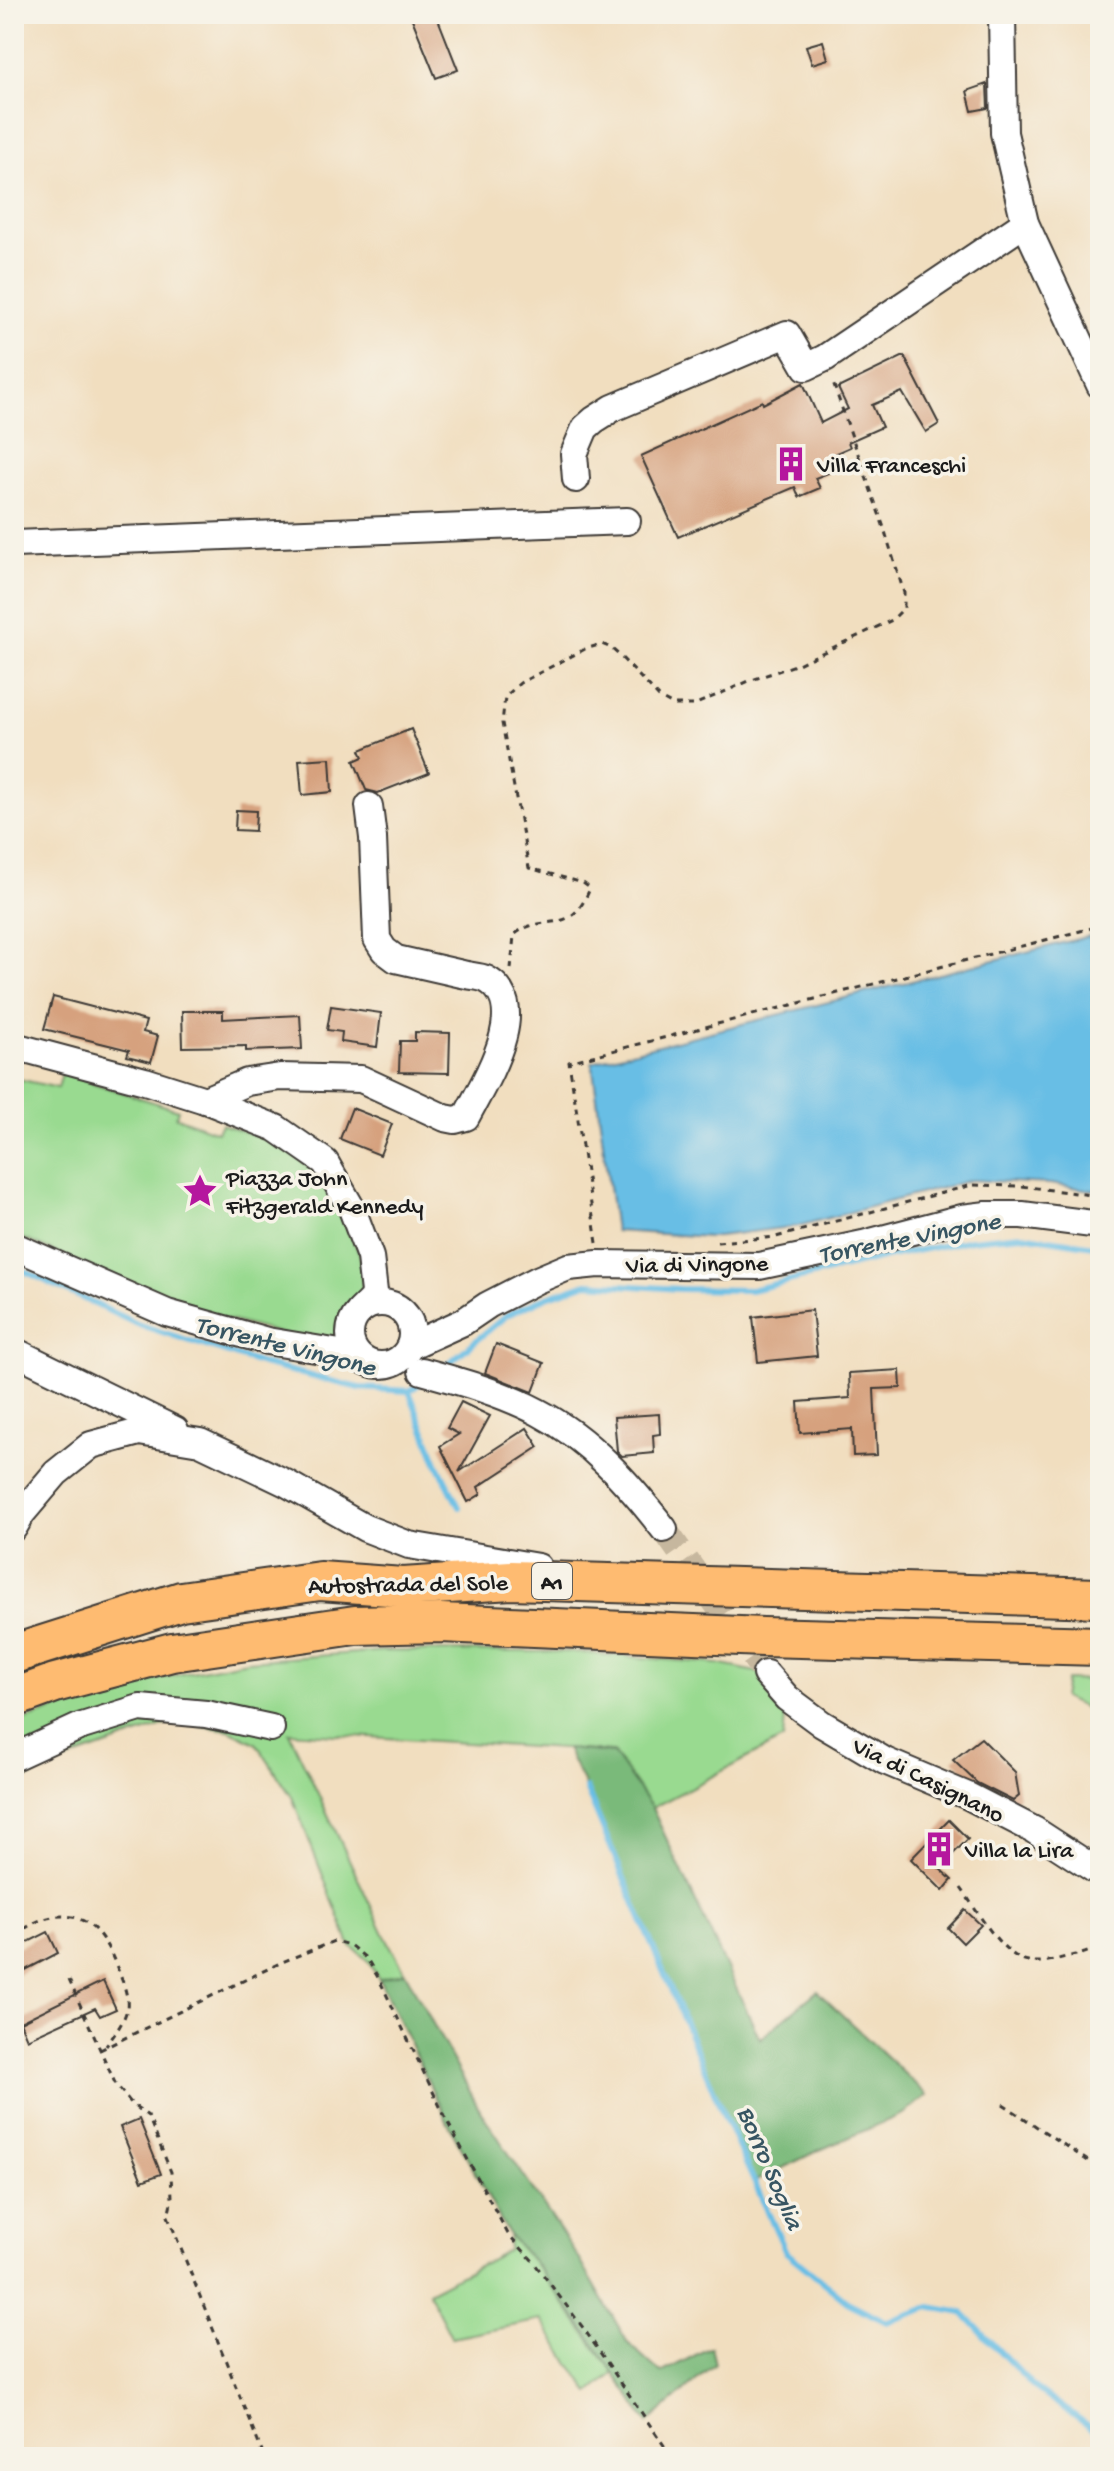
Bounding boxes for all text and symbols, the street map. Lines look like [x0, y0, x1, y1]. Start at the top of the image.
building icon: Villa Franceschi [772, 445, 810, 483]
place label: Villa Franceschi [816, 453, 966, 482]
place label: Piazza John Fitzgerald Kennedy [225, 1166, 424, 1223]
place icon: Piazza John Fitzgerald Kennedy [181, 1172, 219, 1210]
water label: Torrente Vingone [816, 1207, 1005, 1273]
street label: Via di Vingone [625, 1251, 769, 1282]
water label: Torrente Vingone [192, 1311, 380, 1386]
road number: A1 [532, 1563, 572, 1599]
street label: Autostrada del Sole [308, 1570, 509, 1603]
street label: Via di Casignano [846, 1732, 1008, 1831]
building icon: Villa la Lira [920, 1830, 958, 1868]
place label: Villa la Lira [964, 1838, 1074, 1867]
water label: Borro Soglia [728, 2102, 808, 2237]

